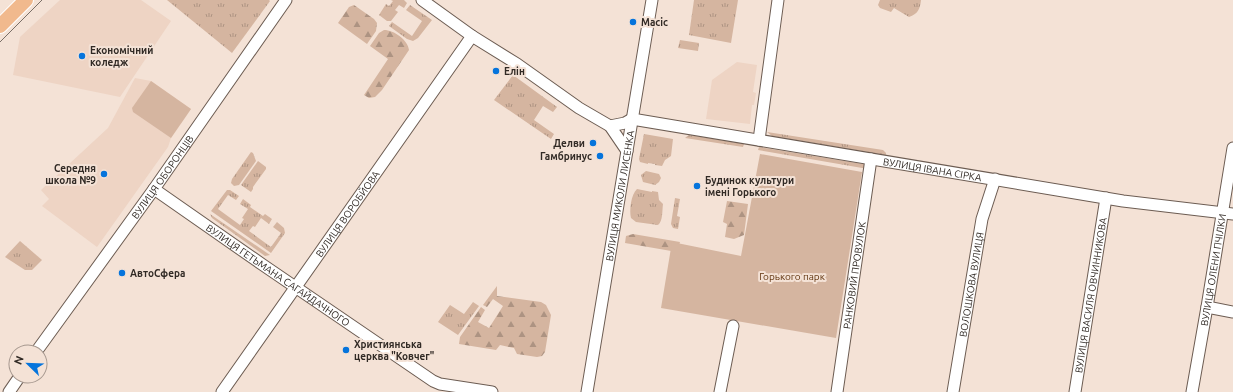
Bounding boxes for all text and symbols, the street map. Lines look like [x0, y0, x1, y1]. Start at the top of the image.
marker: Macic [628, 17, 638, 27]
place label: Macic [641, 17, 668, 28]
place label: Економічний коледж [90, 45, 153, 68]
marker: Економічний коледж [77, 51, 87, 61]
marker: Елін [491, 66, 501, 76]
place label: Елін [504, 66, 525, 77]
street label: ВУЛИЦЯ МИКОЛИ ЛИСЕНКА [603, 129, 636, 262]
street label: ВУЛИЦЯ ОБОРОНЦІВ [129, 133, 195, 221]
place label: Делви [553, 138, 585, 149]
marker: Делви [588, 138, 598, 148]
place label: Гамбринус [540, 151, 592, 162]
marker: Гамбринус [595, 151, 605, 161]
street label: ВУЛИЦЯ ІВАНА СІРКА [882, 156, 983, 183]
place label: Середня школа №9 [45, 163, 96, 186]
street label: ВУЛИЦЯ ВОРОБЙОВА [313, 168, 382, 259]
marker: Середня школа №9 [99, 169, 109, 179]
place label: Будинок культури імені Горького [705, 175, 794, 198]
marker: Будинок культури імені Горького [692, 181, 702, 191]
street label: ВУЛИЦЯ ОЛЕНИ ПЧІЛКИ [1198, 213, 1228, 327]
street label: ВУЛИЦЯ ВАСИЛЯ ОВЧИННИКОВА [1073, 216, 1108, 374]
street label: РАНКОВИЙ ПРОВУЛОК [841, 221, 867, 330]
street label: ВУЛИЦЯ ГЕТЬМАНА САГАЙДАЧНОГО [204, 222, 352, 328]
street label: ВОЛОШКОВА ВУЛИЦЯ [957, 231, 985, 338]
marker: АвтоСфера [117, 268, 127, 278]
place label: АвтоСфера [130, 268, 185, 279]
park label: Горького парк [759, 271, 825, 282]
place label: Християнська церква "Ковчег" [354, 339, 434, 362]
north arrow [8, 344, 48, 384]
marker: Християнська церква "Ковчег" [341, 345, 351, 355]
text: N [12, 354, 26, 366]

